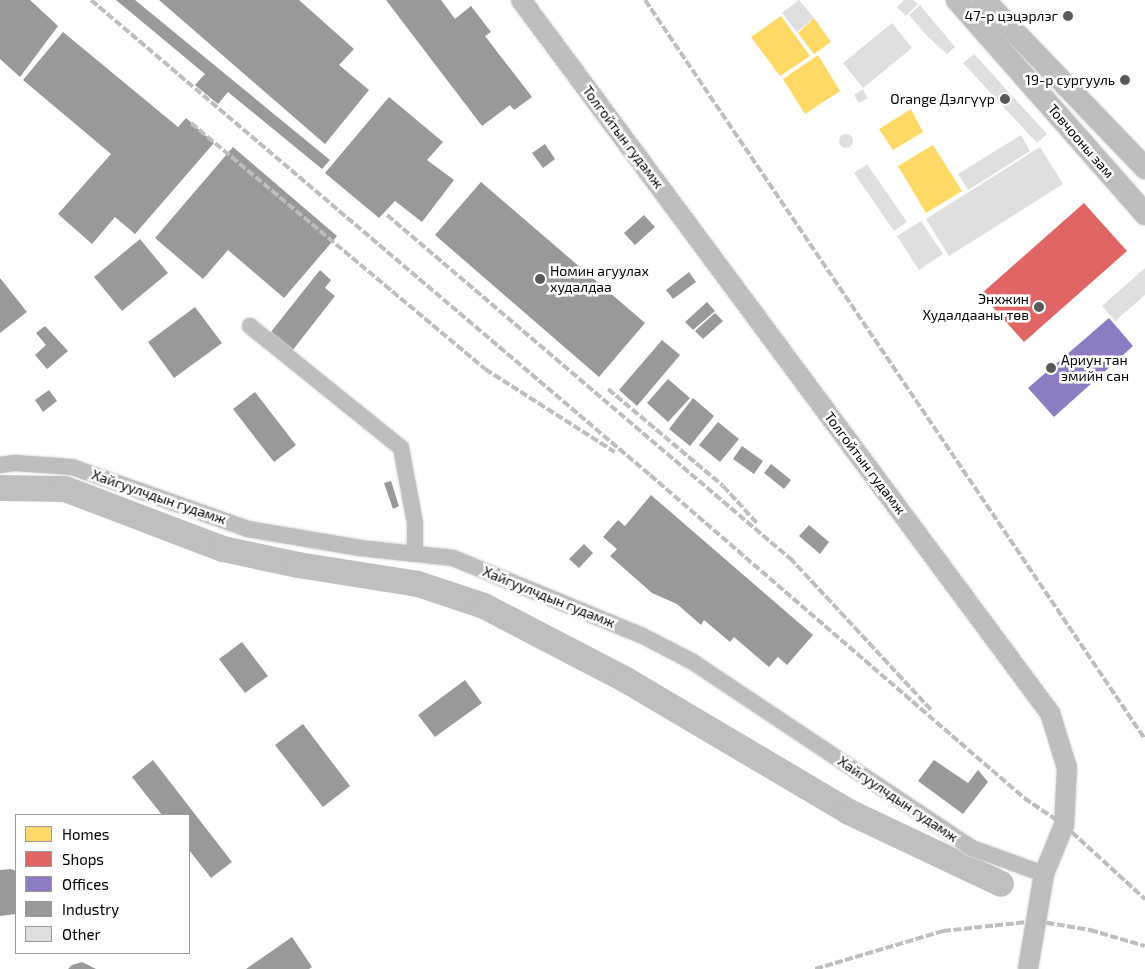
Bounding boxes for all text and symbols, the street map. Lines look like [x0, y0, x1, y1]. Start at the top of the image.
place label: 47-р цэцэрлэг [965, 8, 1058, 24]
marker: 47-р цэцэрлэг [1062, 10, 1074, 22]
place label: 19-р сургууль [1025, 72, 1115, 88]
marker: 19-р сургууль [1119, 74, 1131, 86]
street label: Толгойтын гудамж [579, 82, 667, 192]
place label: Orange Дэлгүүр [890, 91, 995, 107]
marker: Orange Дэлгүүр [999, 93, 1011, 105]
street label: Товчооны зам [1044, 101, 1118, 181]
place label: Номин агуулах худалдаа [550, 263, 649, 296]
marker: Номин агуулах худалдаа [534, 273, 546, 285]
place label: Энхжин Худалдааны төв [923, 291, 1029, 324]
marker: Энхжин Худалдааны төв [1033, 301, 1045, 313]
place label: Ариун тан эмийн сан [1061, 352, 1129, 384]
marker: Ариун тан эмийн сан [1045, 362, 1057, 374]
street label: Толгойтын гудамж [821, 408, 909, 518]
street label: Хайгуулчдын гудамж [90, 466, 228, 528]
street label: Хайгуулчдын гудамж [480, 563, 618, 631]
street label: Хайгуулчдын гудамж [835, 753, 961, 845]
legend [15, 814, 190, 954]
text: Homes [62, 825, 109, 843]
text: Shops [62, 850, 104, 868]
text: Offices [62, 875, 109, 893]
text: Industry [62, 900, 119, 918]
text: Other [62, 925, 101, 943]

